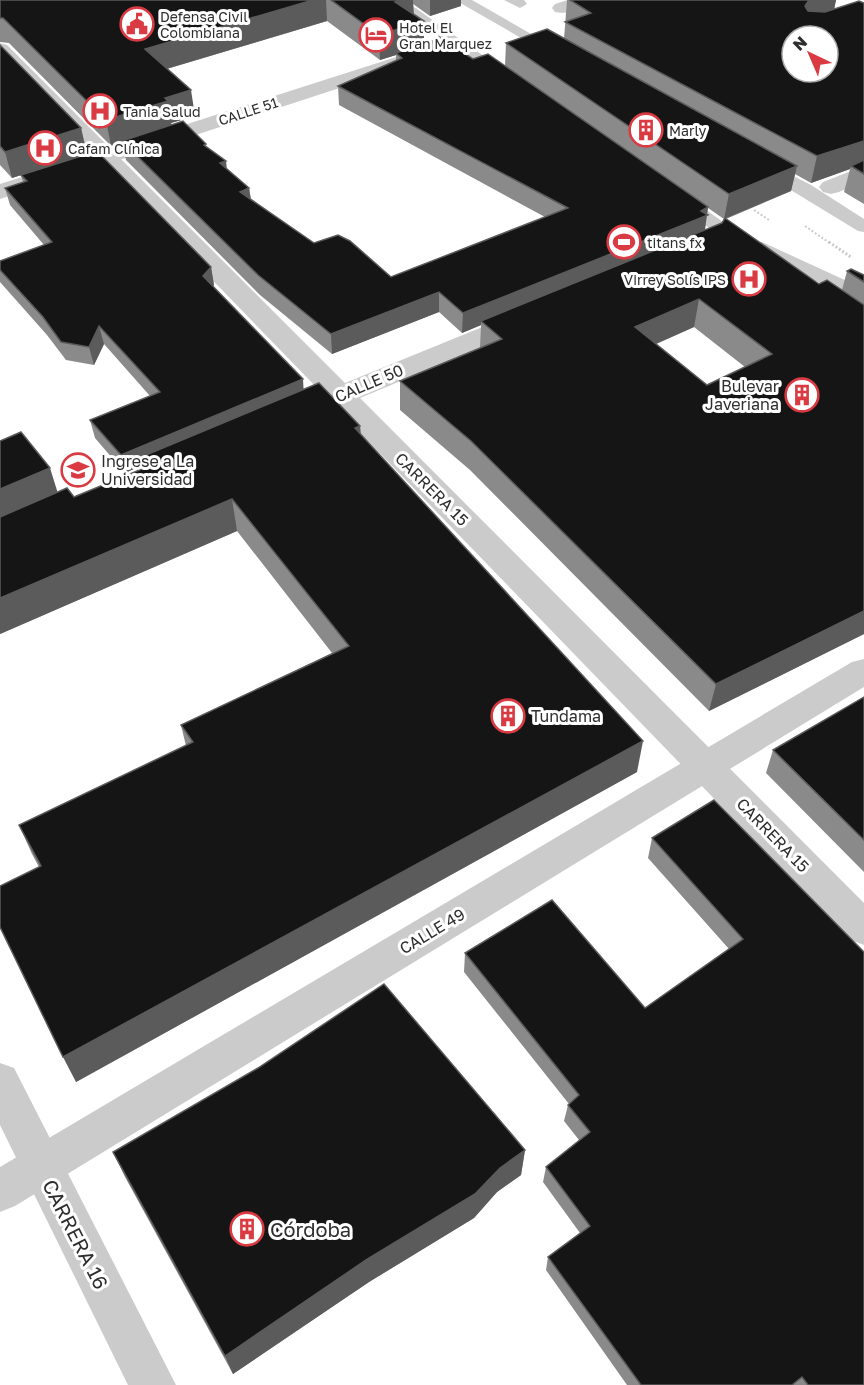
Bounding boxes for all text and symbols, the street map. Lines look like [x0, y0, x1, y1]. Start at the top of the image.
public building icon: Defensa Civil Colombiana [119, 6, 155, 42]
place label: Defensa Civil Colombiana [160, 8, 248, 41]
hotel icon: Hotel El Gran Marquez [358, 17, 394, 53]
place label: Hotel El Gran Marquez [399, 19, 492, 52]
north arrow [780, 24, 840, 84]
text: N [788, 32, 811, 55]
hospital icon: Tania Salud [82, 93, 118, 129]
street label: CALLE 51 [216, 93, 280, 129]
place label: Tania Salud [123, 103, 201, 120]
building icon: Marly [628, 112, 664, 148]
place label: Marly [669, 122, 707, 139]
hospital icon: Cafam Clínica [27, 130, 63, 166]
place label: Cafam Clínica [68, 140, 160, 157]
sports icon: titans fx [606, 224, 642, 260]
place label: titans fx [647, 234, 703, 251]
hospital icon: Virrey Solís IPS [731, 261, 767, 297]
place label: Virrey Solís IPS [624, 271, 726, 288]
street label: CALLE 50 [332, 360, 406, 406]
place label: Bulevar Javeriana [705, 376, 779, 414]
building icon: Bulevar Javeriana [784, 377, 820, 413]
street label: CARRERA 15 [391, 448, 473, 530]
place label: Ingrese a La Universidad [101, 451, 194, 489]
school or university icon: Ingrese a La Universidad [60, 452, 96, 488]
building icon: Tundama [490, 698, 526, 734]
place label: Tundama [531, 706, 601, 726]
street label: CARRERA 15 [733, 794, 813, 876]
street label: CALLE 49 [396, 904, 468, 958]
street label: CARRERA 16 [38, 1175, 114, 1293]
building icon: Córdoba [229, 1211, 265, 1247]
place label: Córdoba [270, 1217, 351, 1241]

